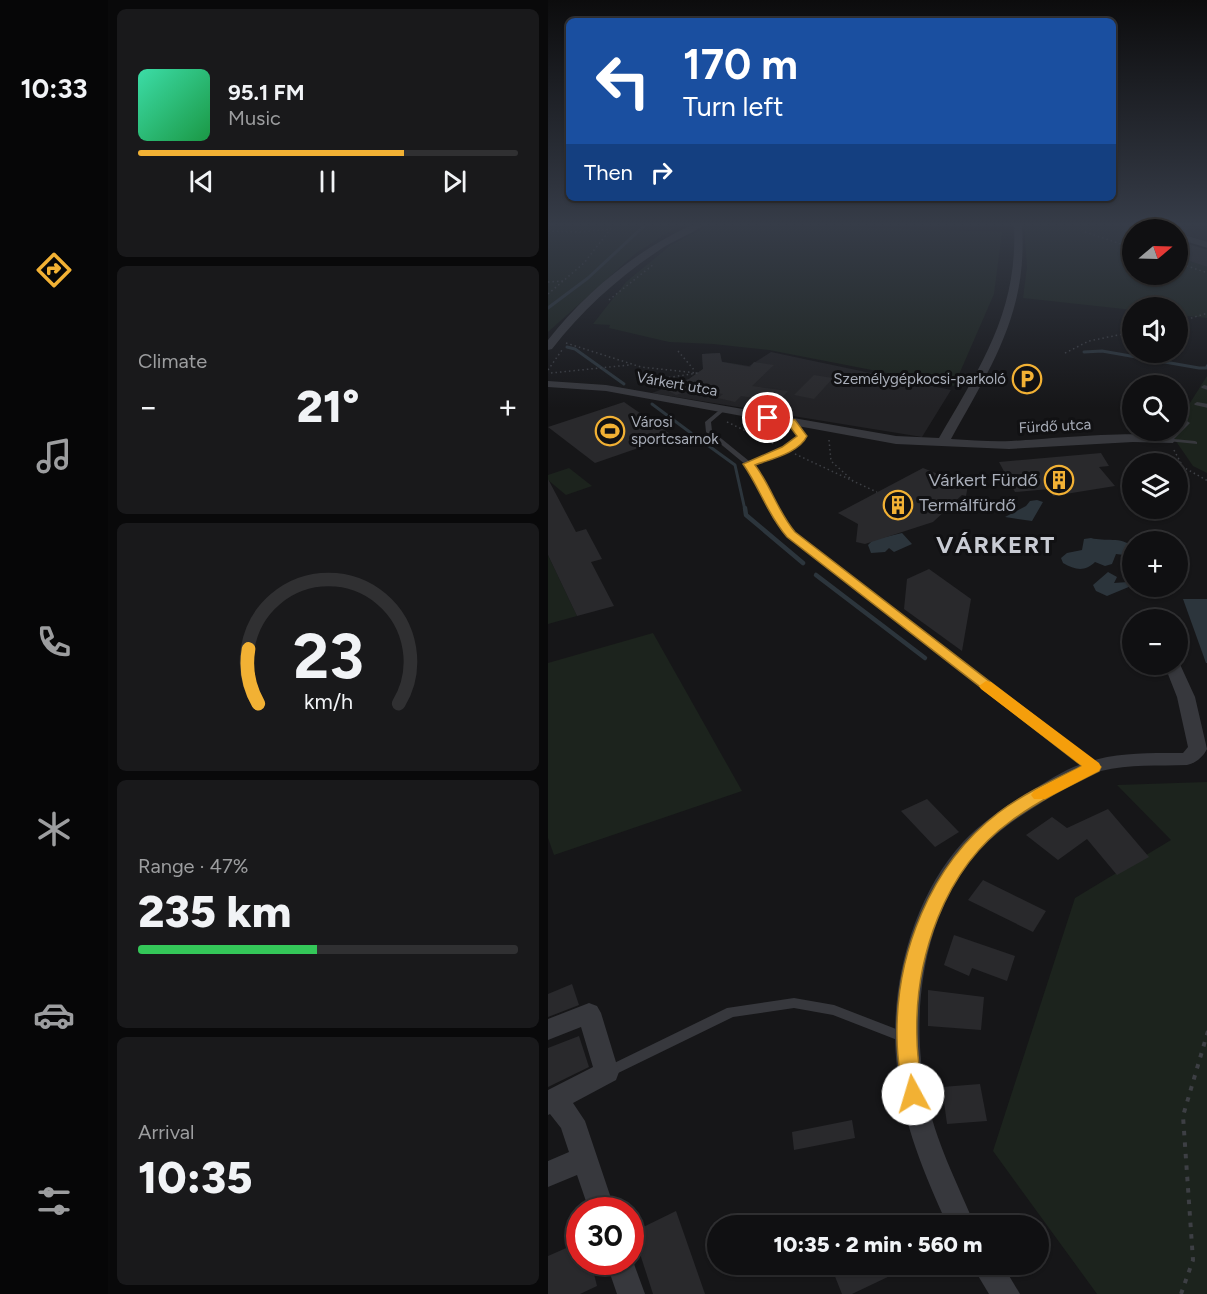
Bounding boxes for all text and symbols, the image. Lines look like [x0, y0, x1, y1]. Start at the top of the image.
text: 170 m [683, 39, 798, 90]
icon: left [584, 42, 662, 120]
text: 10:33 [20, 72, 88, 105]
text: 95.1 FM [228, 79, 305, 106]
text: Turn left [683, 90, 783, 123]
text: Music [228, 106, 281, 130]
icon: right [645, 156, 678, 189]
text: Then [584, 159, 633, 186]
icon: previous [185, 165, 218, 198]
icon: pause [311, 165, 344, 198]
icon: next [438, 165, 471, 198]
north arrow [1122, 219, 1188, 285]
map controls [1122, 219, 1188, 675]
icon: directions [33, 249, 75, 291]
button: sound [1122, 297, 1188, 363]
text: Climate [138, 349, 207, 373]
parking icon: Személygépkocsi-parkoló [1011, 363, 1043, 395]
street label: Várkert utca [635, 368, 719, 400]
place label: Személygépkocsi-parkoló [833, 370, 1006, 388]
button: search [1122, 375, 1188, 441]
text: 21° [297, 379, 359, 433]
text: − [138, 387, 159, 426]
text: + [497, 387, 518, 426]
pin [742, 392, 793, 443]
icon: arrive [751, 401, 784, 434]
place label: Városi sportcsarnok [631, 413, 719, 448]
sports icon: Városi sportcsarnok [594, 415, 626, 447]
street label: Fürdő utca [1018, 415, 1092, 437]
icon: music [33, 435, 75, 477]
button: layers [1122, 453, 1188, 519]
building icon: Várkert Fürdő [1043, 464, 1075, 496]
place label: Várkert Fürdő [929, 469, 1038, 491]
building icon: Termálfürdő [882, 489, 914, 521]
place label: Termálfürdő [919, 494, 1016, 516]
district label: VÁRKERT [936, 530, 1056, 559]
button: + [1122, 531, 1188, 597]
button: − [1122, 609, 1188, 675]
text: 23 [293, 619, 363, 694]
icon: phone [33, 621, 75, 663]
text: km/h [304, 689, 352, 714]
icon: climate [33, 808, 75, 850]
text: Range · 47% [138, 854, 248, 878]
text: 235 km [138, 884, 291, 938]
icon: car [33, 994, 75, 1036]
position arrow [881, 1062, 945, 1126]
text: Arrival [138, 1120, 194, 1144]
text: 10:35 [138, 1150, 253, 1204]
icon: filters [33, 1180, 75, 1222]
speed limit sign: 30 [566, 1197, 644, 1275]
text: 10:35 · 2 min · 560 m [774, 1231, 982, 1258]

